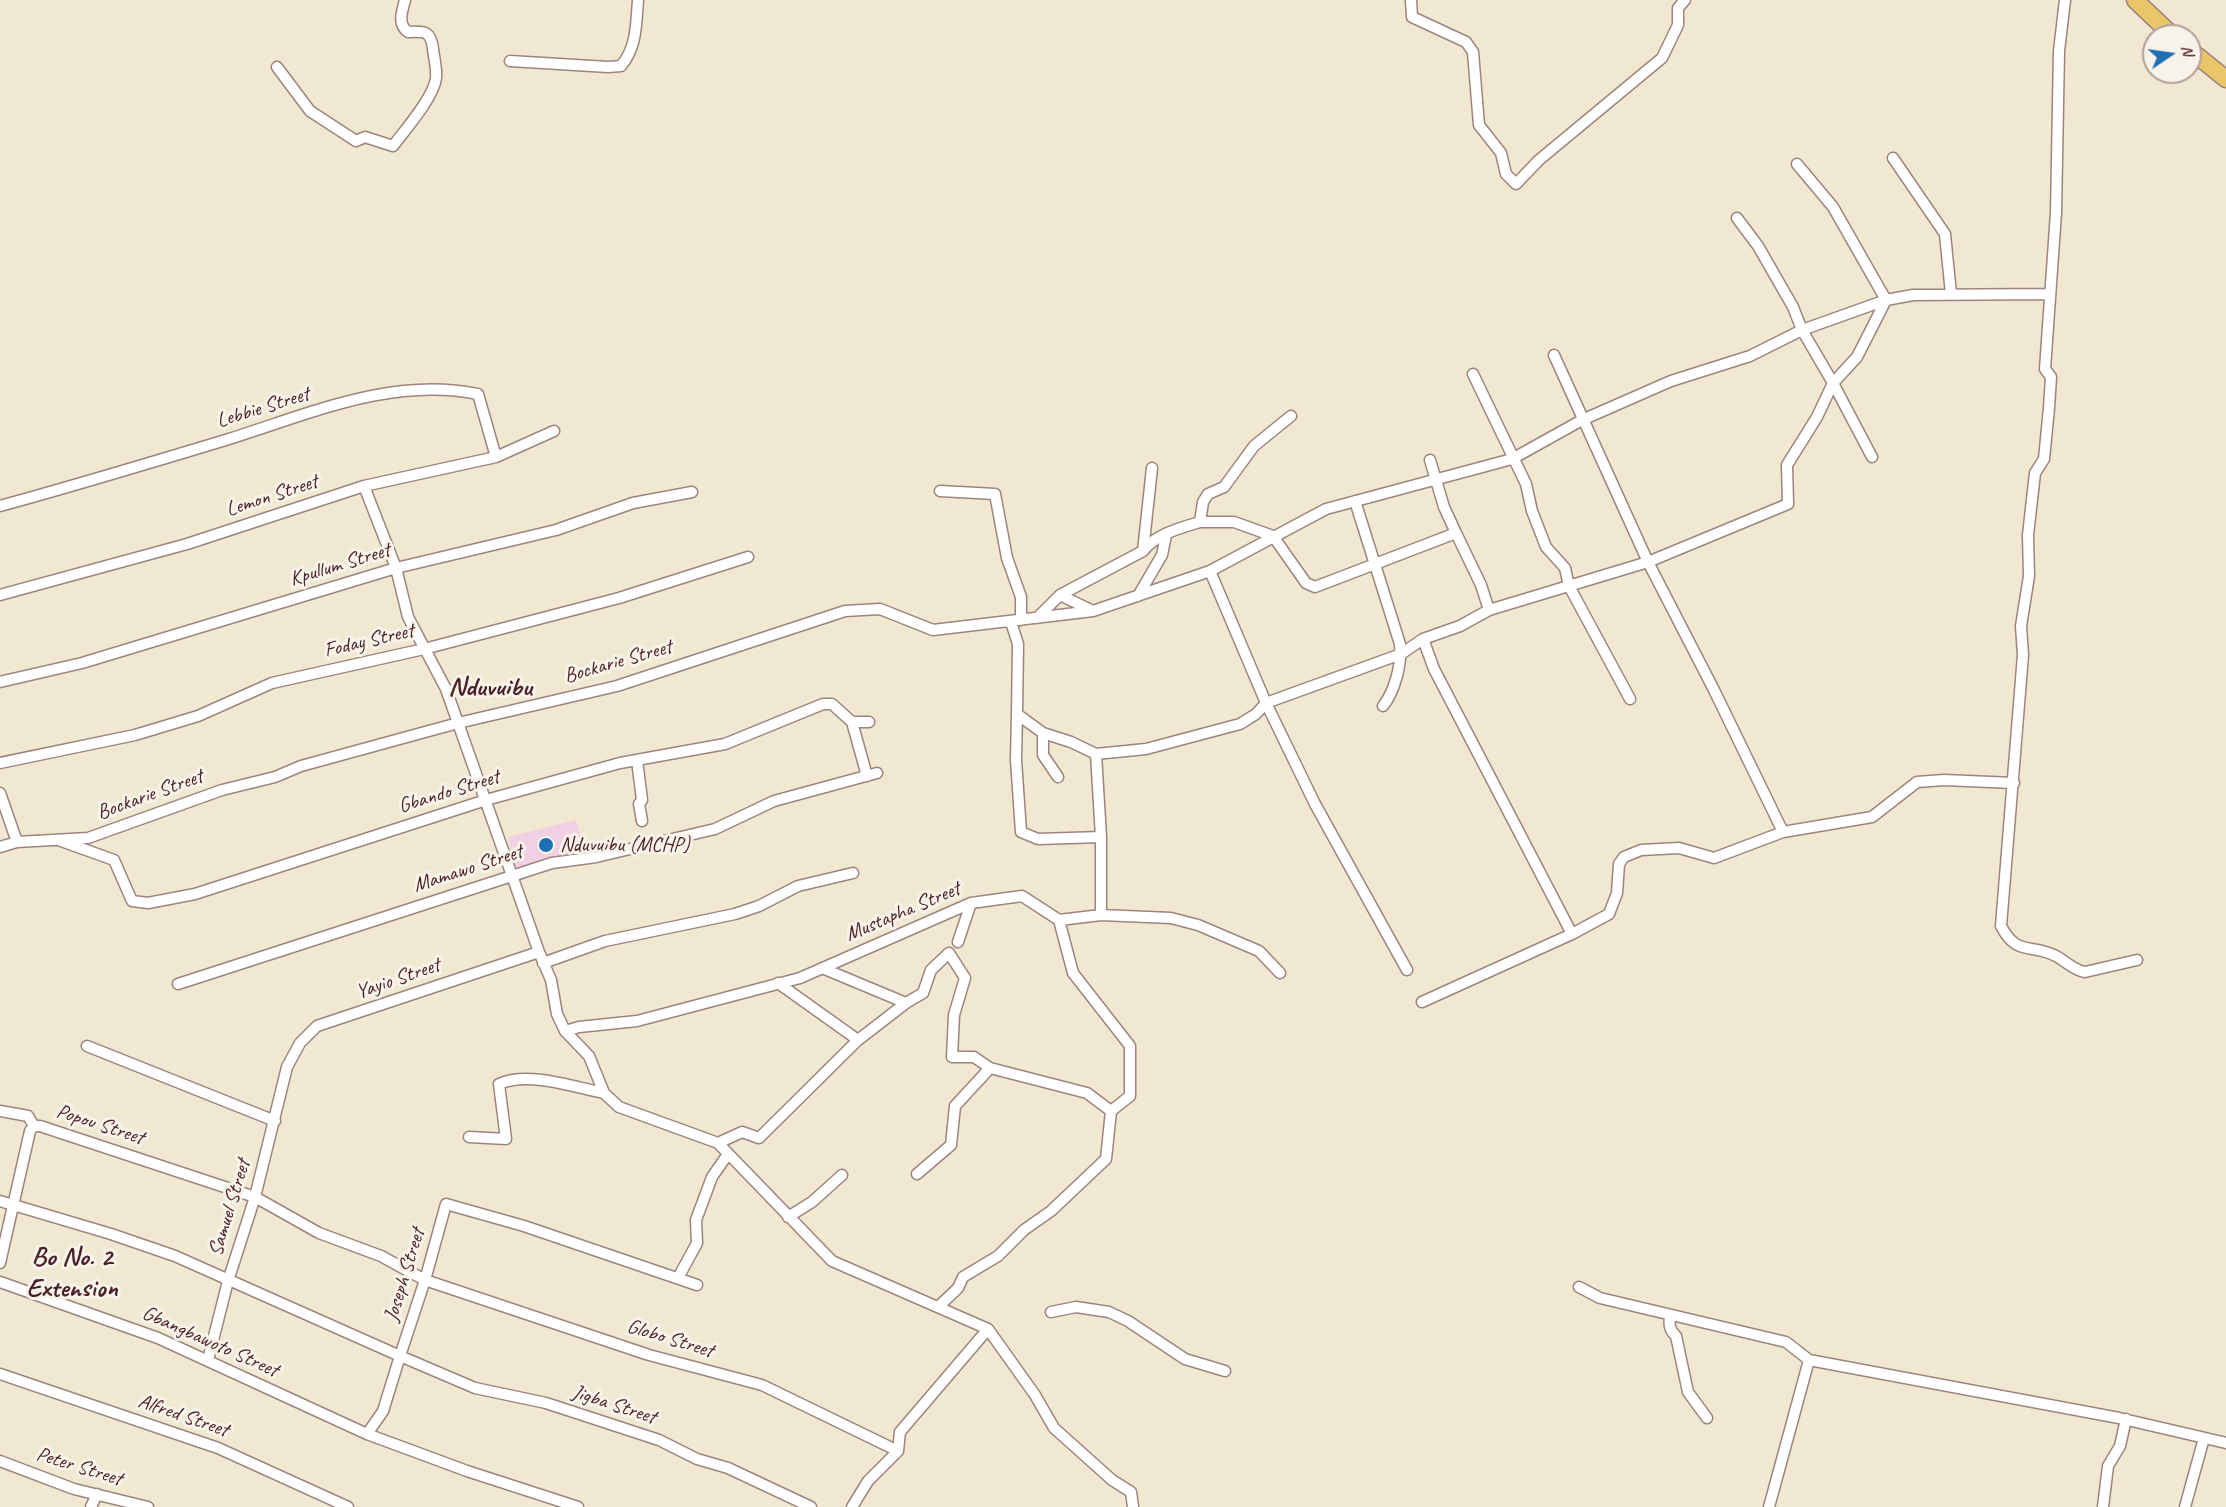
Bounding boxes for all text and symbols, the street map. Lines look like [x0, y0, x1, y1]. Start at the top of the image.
north arrow [2142, 24, 2202, 84]
text: N [2177, 43, 2198, 57]
street label: Lebbie Street [214, 382, 312, 434]
street label: Lemon Street [223, 469, 321, 523]
street label: Kpullum Street [287, 538, 393, 592]
street label: Foday Street [322, 618, 416, 664]
street label: Bockarie Street [561, 635, 675, 689]
district label: Nduvuibu [448, 672, 532, 704]
street label: Bockarie Street [94, 764, 206, 826]
street label: Gbando Street [395, 765, 503, 819]
place label: Nduvuibu (MCHP) [560, 832, 690, 858]
marker: Nduvuibu (MCHP) [537, 836, 555, 854]
street label: Mamawo Street [410, 839, 526, 899]
street label: Mustapha Street [842, 877, 964, 947]
street label: Yayio Street [353, 953, 443, 1005]
street label: Popou Street [53, 1099, 147, 1151]
street label: Samuel Street [203, 1157, 257, 1259]
street label: Joseph Street [379, 1225, 431, 1325]
district label: Bo No. 2 Extension [26, 1242, 118, 1305]
street label: Gbangbawoto Street [138, 1301, 282, 1383]
street label: Globo Street [624, 1314, 716, 1364]
street label: Jigba Street [569, 1380, 659, 1430]
street label: Alfred Street [135, 1389, 231, 1443]
street label: Peter Street [33, 1442, 125, 1492]

